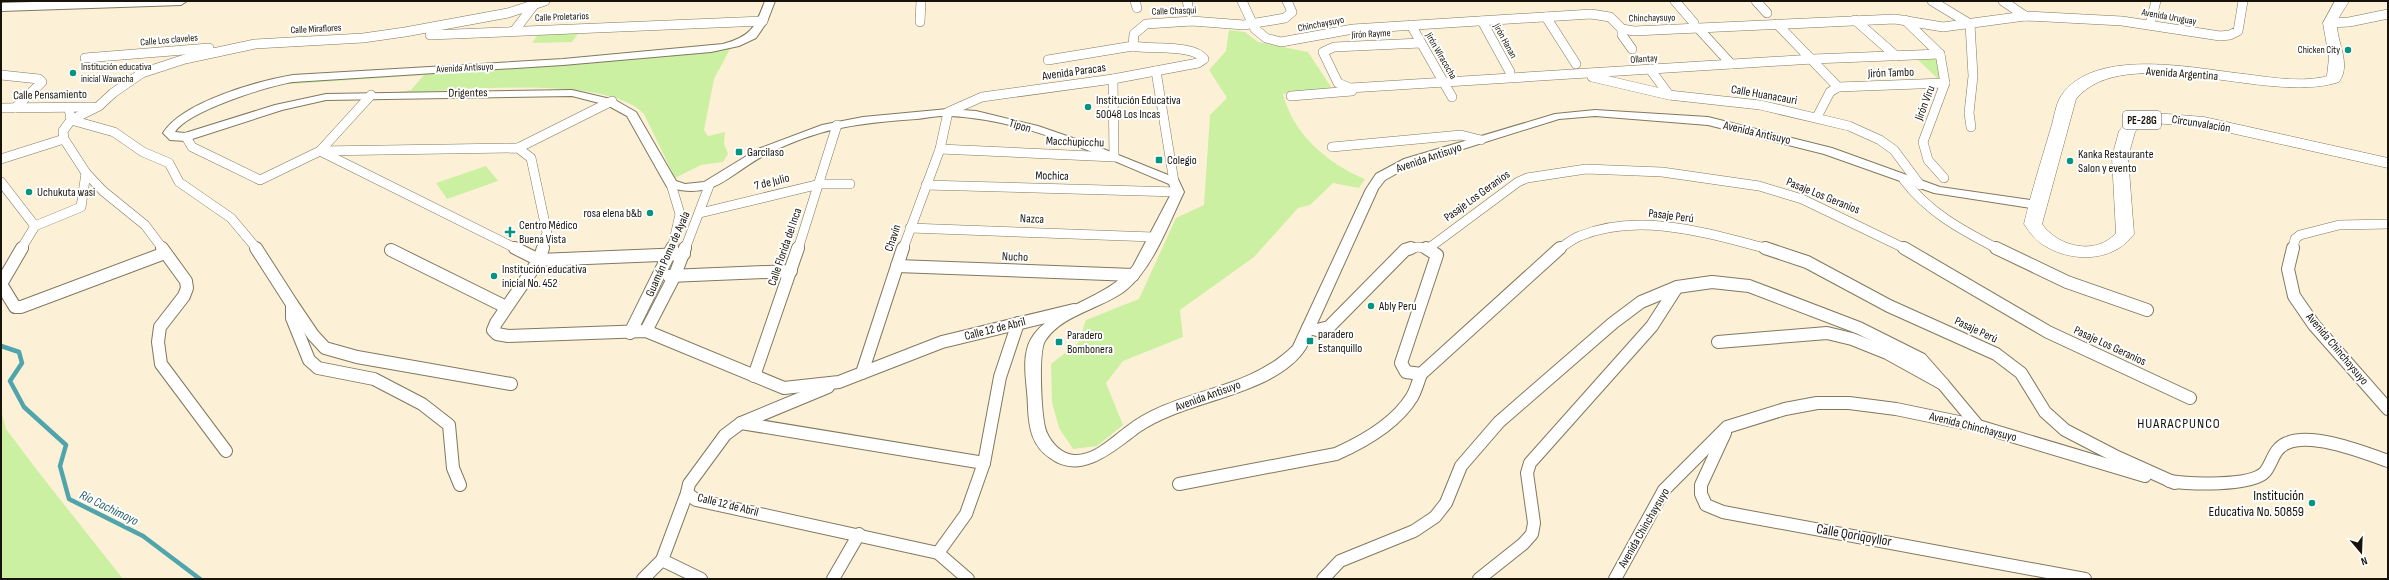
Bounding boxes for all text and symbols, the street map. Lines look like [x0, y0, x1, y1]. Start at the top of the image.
street label: Calle Chasqui [1151, 4, 1197, 18]
street label: Avenida Uruguay [2140, 6, 2198, 28]
street label: Calle Proletarios [535, 10, 590, 24]
street label: Chinchaysuyo [1628, 12, 1676, 24]
street label: Chinchaysuyo [1297, 14, 1345, 34]
street label: Jirón Hanan [1490, 21, 1519, 61]
street label: Calle Miraflores [290, 22, 342, 36]
street label: Jirón Rayme [1350, 27, 1391, 41]
street label: Jirón Wiracocha [1422, 30, 1459, 82]
street label: Calle Los claveles [140, 31, 199, 48]
place label: Chicken City [2298, 44, 2340, 56]
marker: Chicken City [2343, 45, 2353, 55]
street label: Ollantay [1630, 52, 1658, 66]
street label: Avenida Paracas [1040, 60, 1107, 84]
place label: Institución educativa inicial Wawacha [81, 61, 152, 85]
street label: Avenida Antisuyo [435, 61, 494, 76]
street label: Avenida Argentina [2144, 64, 2219, 84]
street label: Jirón Tambo [1867, 65, 1914, 81]
marker: Institución educativa inicial Wawacha [68, 68, 78, 78]
street label: Calle Huanacauri [1730, 82, 1798, 108]
street label: Jirón Viru [1911, 83, 1938, 123]
street label: Drigentes [448, 85, 488, 101]
street label: Calle Pensamiento [13, 87, 87, 103]
place label: Institución Educativa 50048 Los Incas [1096, 93, 1181, 122]
marker: Institución Educativa 50048 Los Incas [1083, 102, 1093, 112]
road number: PE-28G [2123, 111, 2161, 129]
street label: Circunvalación [2171, 112, 2231, 136]
street label: Tipon [1007, 116, 1033, 136]
street label: Avenida Antisuyo [1721, 118, 1792, 148]
street label: Macchupicchu [1046, 133, 1104, 151]
street label: Avenida Antisuyo [1393, 140, 1464, 177]
place label: Garcilaso [747, 145, 784, 160]
marker: Garcilaso [734, 147, 744, 157]
place label: Kanka Restaurante Salon y evento [2078, 147, 2154, 176]
place label: Colegio [1167, 153, 1197, 168]
marker: Colegio [1154, 155, 1164, 165]
marker: Kanka Restaurante Salon y evento [2065, 156, 2075, 166]
street label: Pasaje Los Geranios [1441, 167, 1513, 225]
street label: Mochica [1035, 168, 1069, 184]
street label: 7 de Julio [753, 170, 791, 194]
street label: Pasaje Los Geranios [1784, 174, 1862, 218]
place label: Uchukuta wasi [37, 185, 95, 200]
marker: Uchukuta wasi [24, 187, 34, 197]
place label: rosa elena b&b [583, 206, 642, 221]
street label: Calle Florida del Inca [765, 206, 805, 288]
street label: Pasaje Perú [1647, 206, 1695, 226]
marker: rosa elena b&b [645, 208, 655, 218]
street label: Guamán Poma de Ayala [642, 209, 694, 299]
street label: Nazca [1020, 211, 1045, 227]
place label: Centro Médico Buena Vista [519, 218, 577, 247]
street label: Chavín [881, 223, 905, 253]
marker: Centro Médico Buena Vista [504, 226, 516, 238]
street label: Nucho [1002, 249, 1028, 265]
place label: Institución educativa inicial No. 452 [502, 262, 587, 291]
marker: Institución educativa inicial No. 452 [489, 271, 499, 281]
place label: Ably Peru [1378, 299, 1416, 314]
marker: Ably Peru [1366, 301, 1376, 311]
street label: Avenida Chinchaysuyo [2302, 309, 2372, 388]
street label: Calle 12 de Abril [963, 314, 1027, 344]
street label: Pasaje Perú [1952, 314, 2000, 346]
street label: Pasaje Los Geranios [2071, 323, 2149, 369]
place label: paradero Estanquillo [1318, 327, 1362, 356]
place label: Paradero Bombonera [1067, 328, 1113, 357]
marker: paradero Estanquillo [1305, 336, 1315, 346]
marker: Paradero Bombonera [1054, 337, 1064, 347]
street label: Avenida Antisuyo [1172, 377, 1243, 415]
street label: Avenida Chinchaysuyo [1927, 409, 2018, 445]
district label: HUARACPUNCO [2137, 415, 2221, 432]
street label: Avenida Chinchaysuyo [1615, 485, 1673, 571]
water label: Río Cachimayo [77, 487, 142, 529]
place label: Institución Educativa No. 50859 [2209, 487, 2304, 520]
street label: Calle 12 de Abril [696, 490, 760, 520]
marker: Institución Educativa No. 50859 [2307, 498, 2317, 508]
street label: Calle Qoriqoyllor [1815, 520, 1893, 550]
north arrow [2341, 532, 2381, 572]
text: N [2359, 554, 2369, 568]

